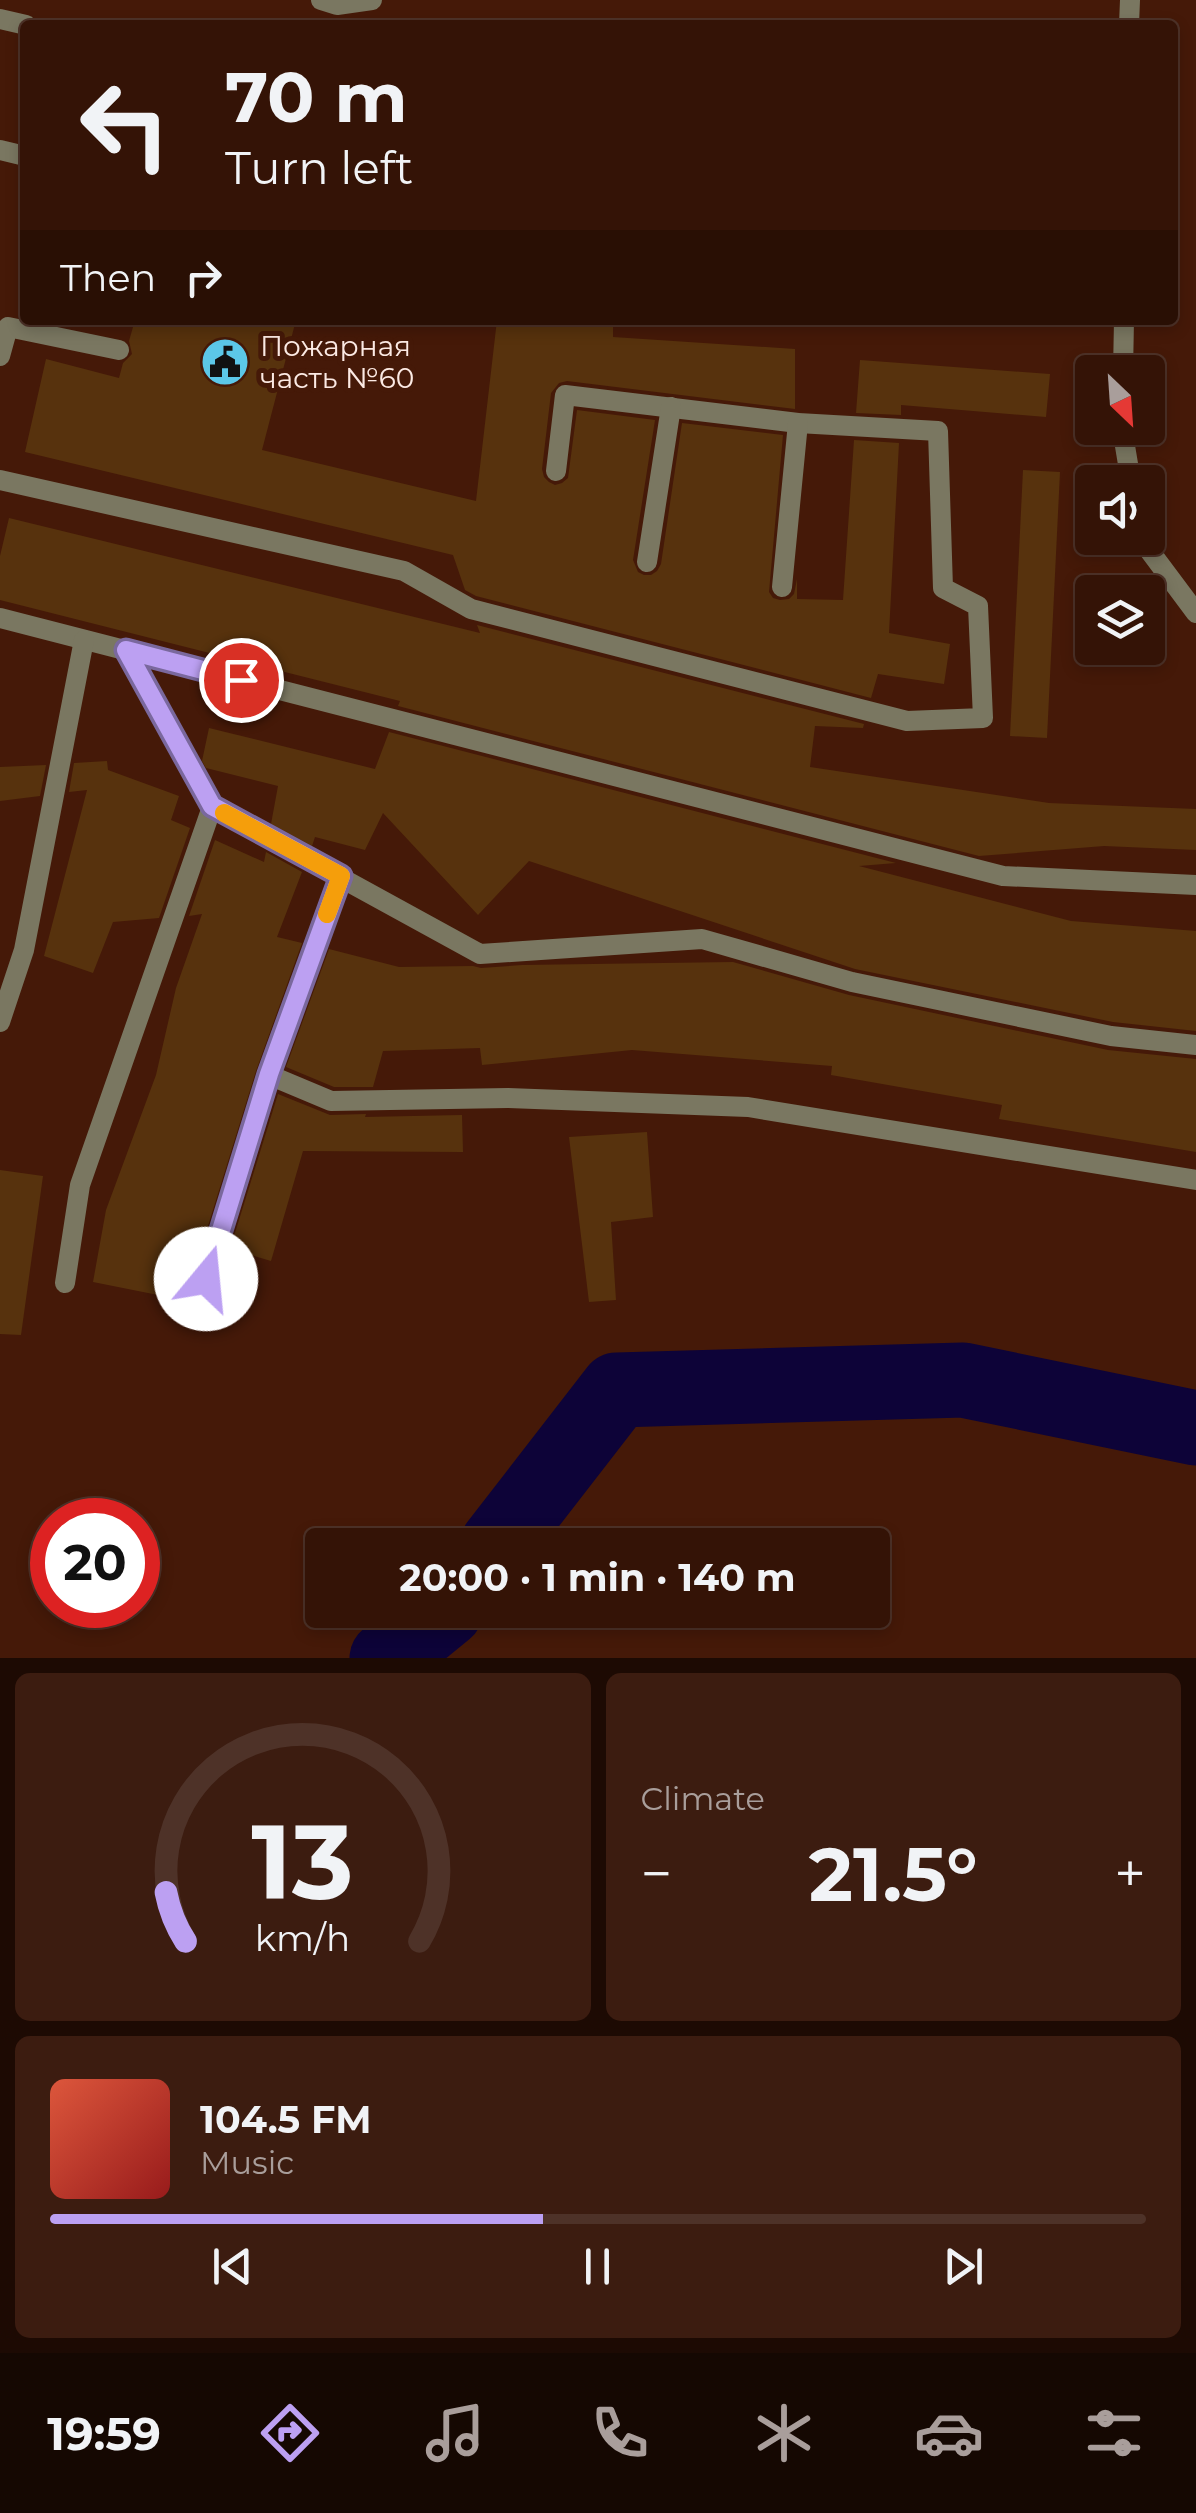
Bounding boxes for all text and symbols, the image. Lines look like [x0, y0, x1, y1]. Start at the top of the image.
text: 70 m [225, 54, 408, 140]
icon: left [60, 60, 190, 190]
text: Turn left [225, 140, 413, 195]
icon: right [176, 250, 231, 305]
text: Then [60, 254, 156, 301]
place label: Пожарная часть №60 [260, 329, 414, 395]
public building icon: Пожарная часть №60 [199, 336, 251, 388]
north arrow [1075, 355, 1165, 445]
map controls [1075, 355, 1165, 665]
button: sound [1075, 465, 1165, 555]
button: layers [1075, 575, 1165, 665]
pin [199, 638, 284, 723]
icon: arrive [214, 653, 269, 708]
position arrow [154, 1227, 258, 1331]
speed limit sign: 20 [30, 1498, 160, 1628]
text: 20:00 · 1 min · 140 m [399, 1554, 796, 1601]
text: Climate [641, 1779, 765, 1818]
text: 13 [252, 1798, 354, 1925]
text: 21.5° [809, 1828, 978, 1920]
text: − [641, 1840, 672, 1907]
text: + [1114, 1840, 1146, 1907]
text: km/h [255, 1916, 350, 1960]
text: 104.5 FM [200, 2096, 372, 2143]
text: Music [200, 2143, 294, 2182]
icon: previous [205, 2239, 260, 2294]
icon: pause [570, 2239, 625, 2294]
icon: next [936, 2239, 991, 2294]
icon: directions [255, 2398, 325, 2468]
icon: music [420, 2398, 490, 2468]
icon: phone [585, 2398, 655, 2468]
icon: climate [749, 2398, 819, 2468]
icon: car [914, 2398, 984, 2468]
icon: filters [1079, 2398, 1149, 2468]
text: 19:59 [47, 2406, 161, 2461]

